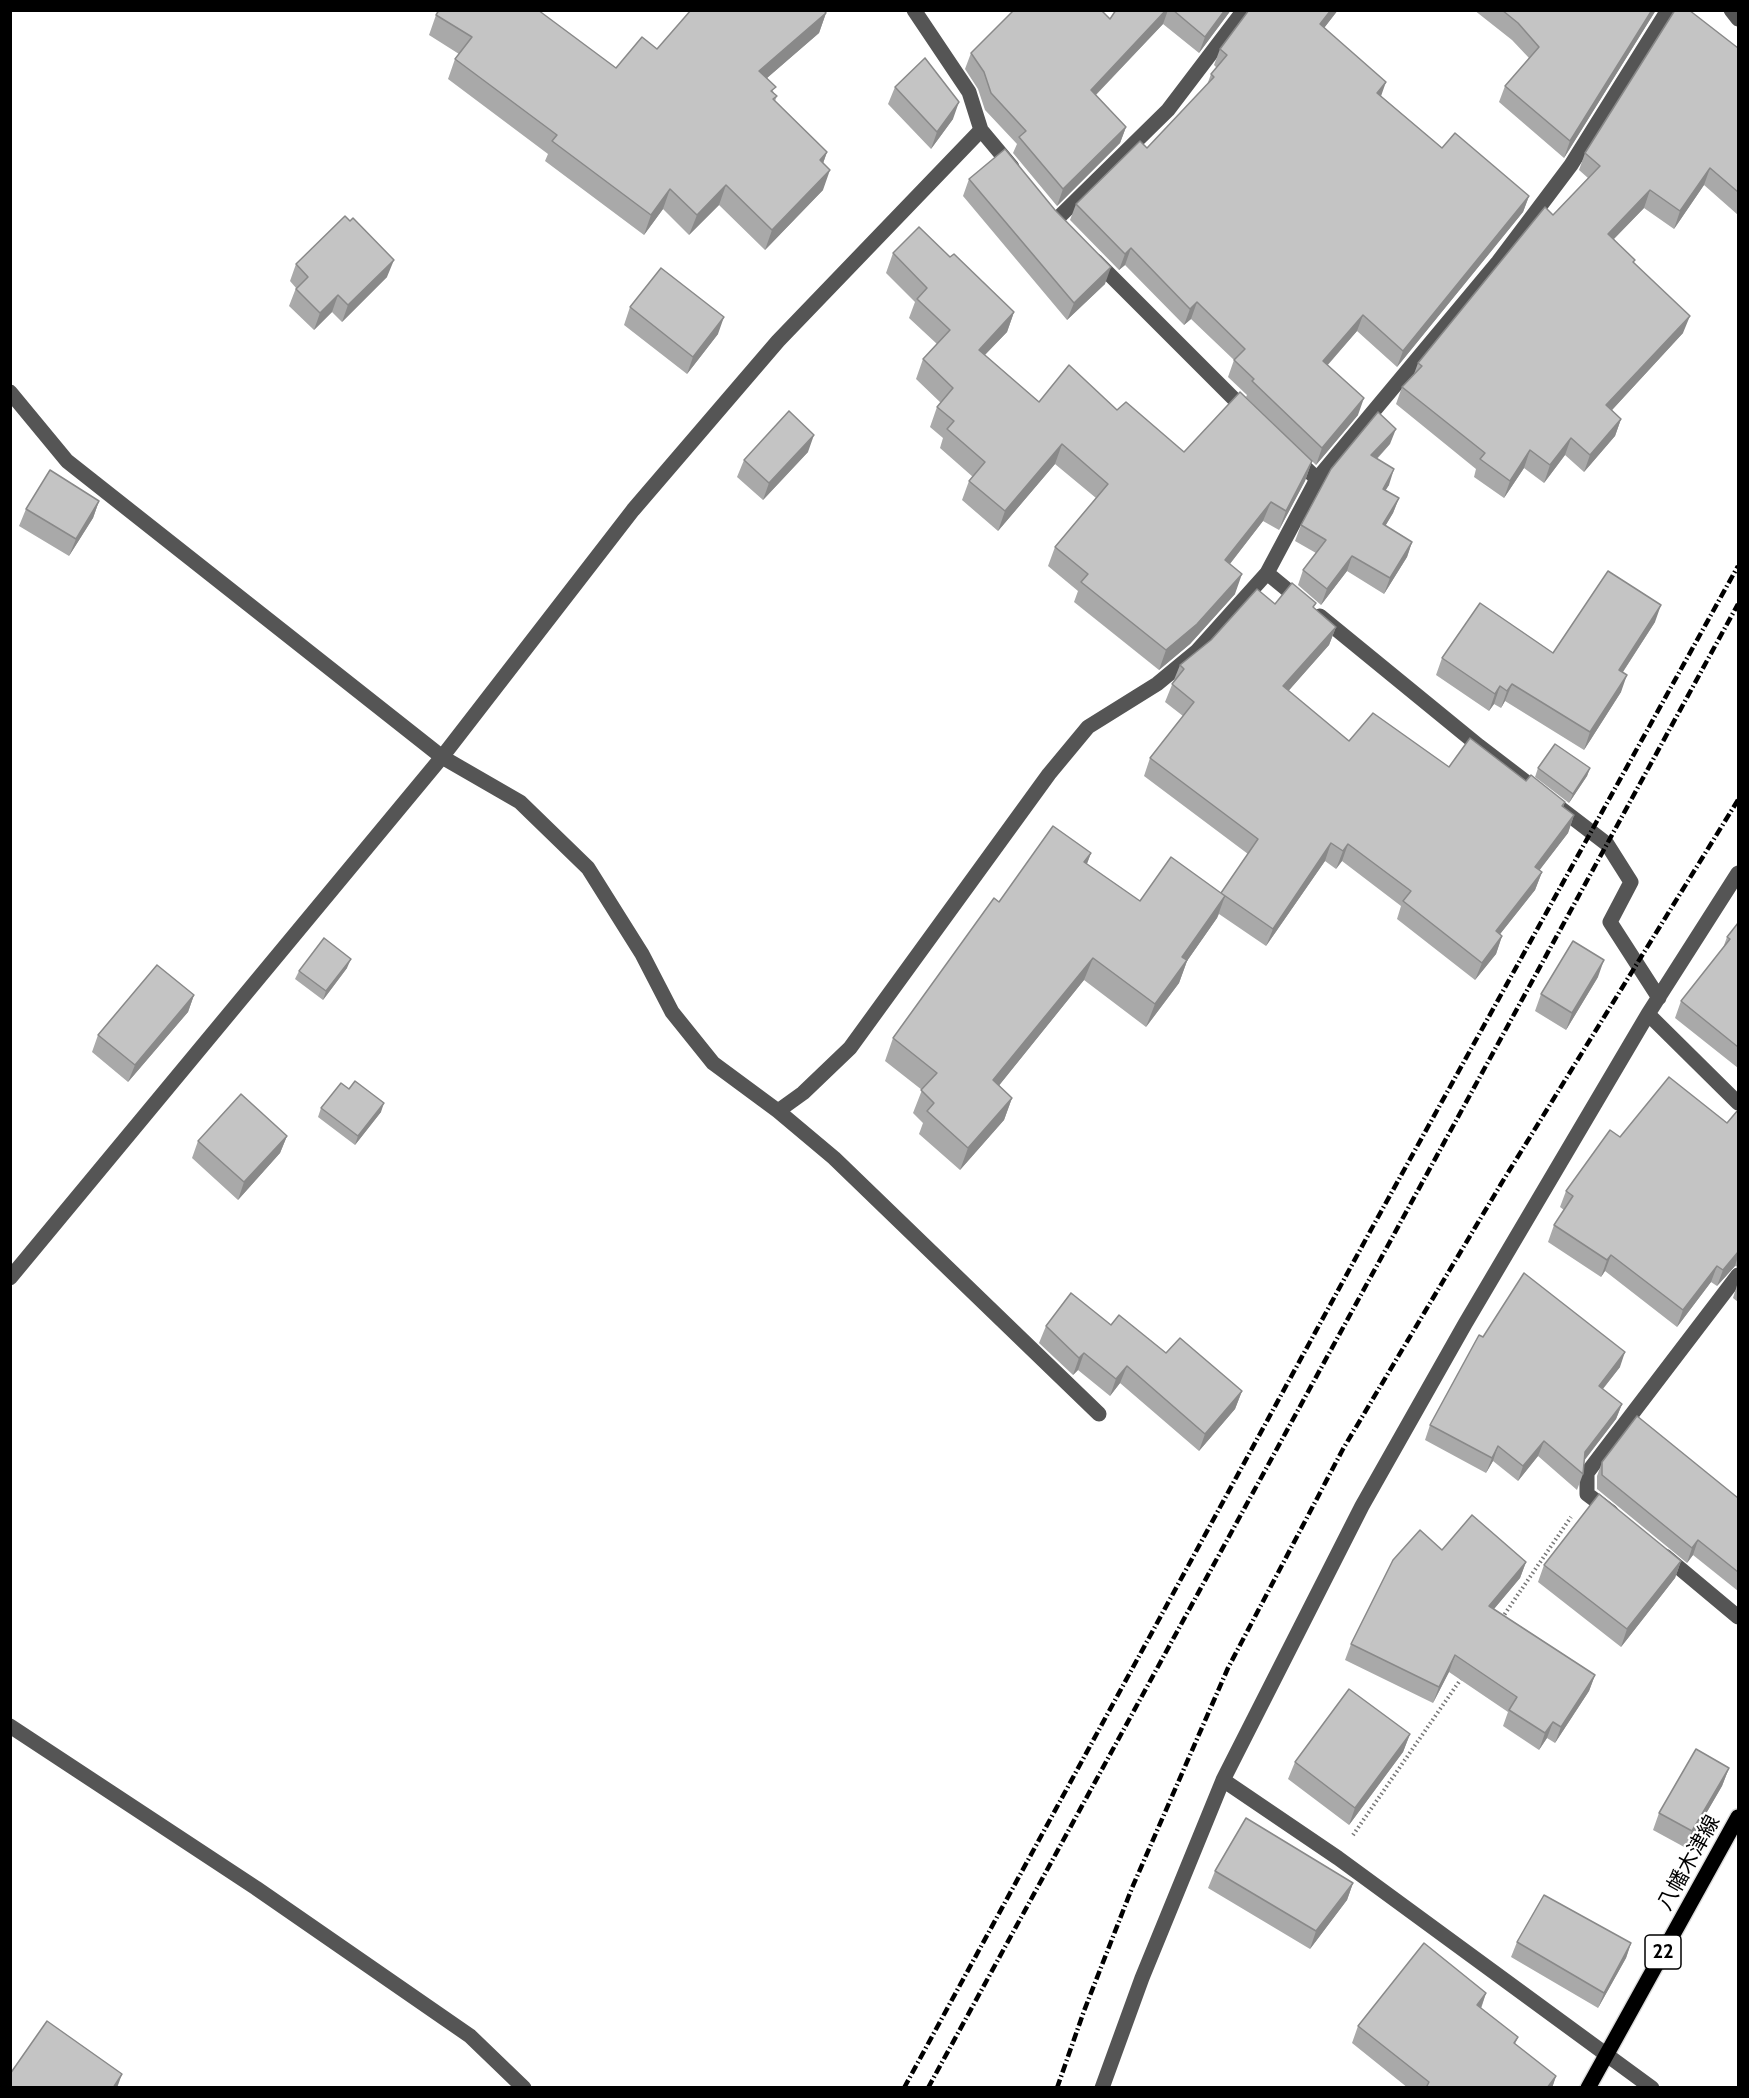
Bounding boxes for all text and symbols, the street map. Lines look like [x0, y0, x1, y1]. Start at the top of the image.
street label: 八幡木津線 [1653, 1811, 1725, 1915]
road number: 22 [1645, 1935, 1681, 1969]

